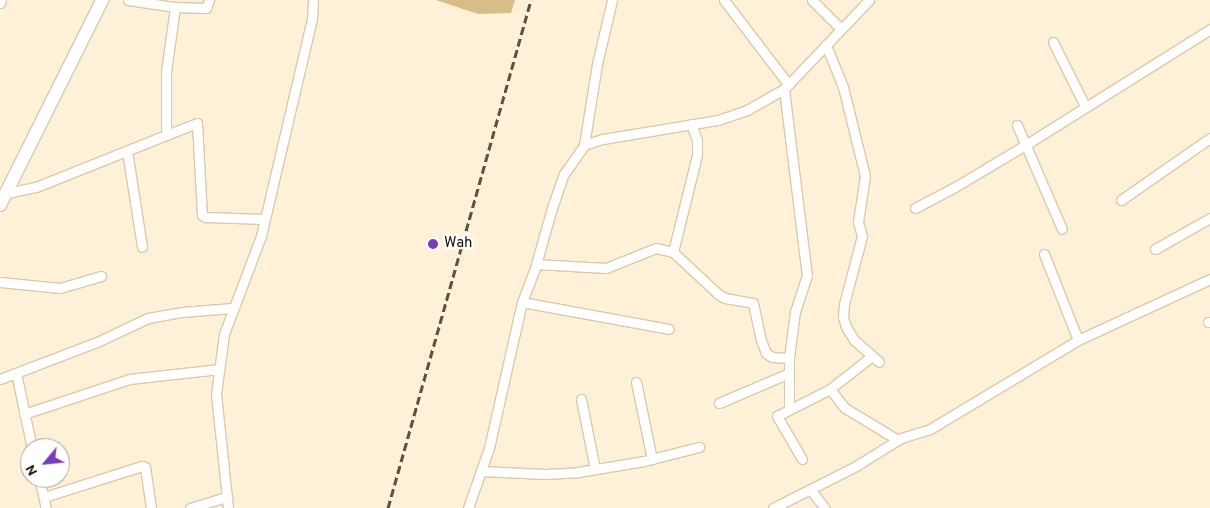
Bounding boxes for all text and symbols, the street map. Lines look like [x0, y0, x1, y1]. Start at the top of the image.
place label: Wah [444, 235, 473, 253]
marker: Wah [426, 237, 440, 251]
north arrow [20, 438, 70, 488]
text: N [22, 461, 42, 478]

